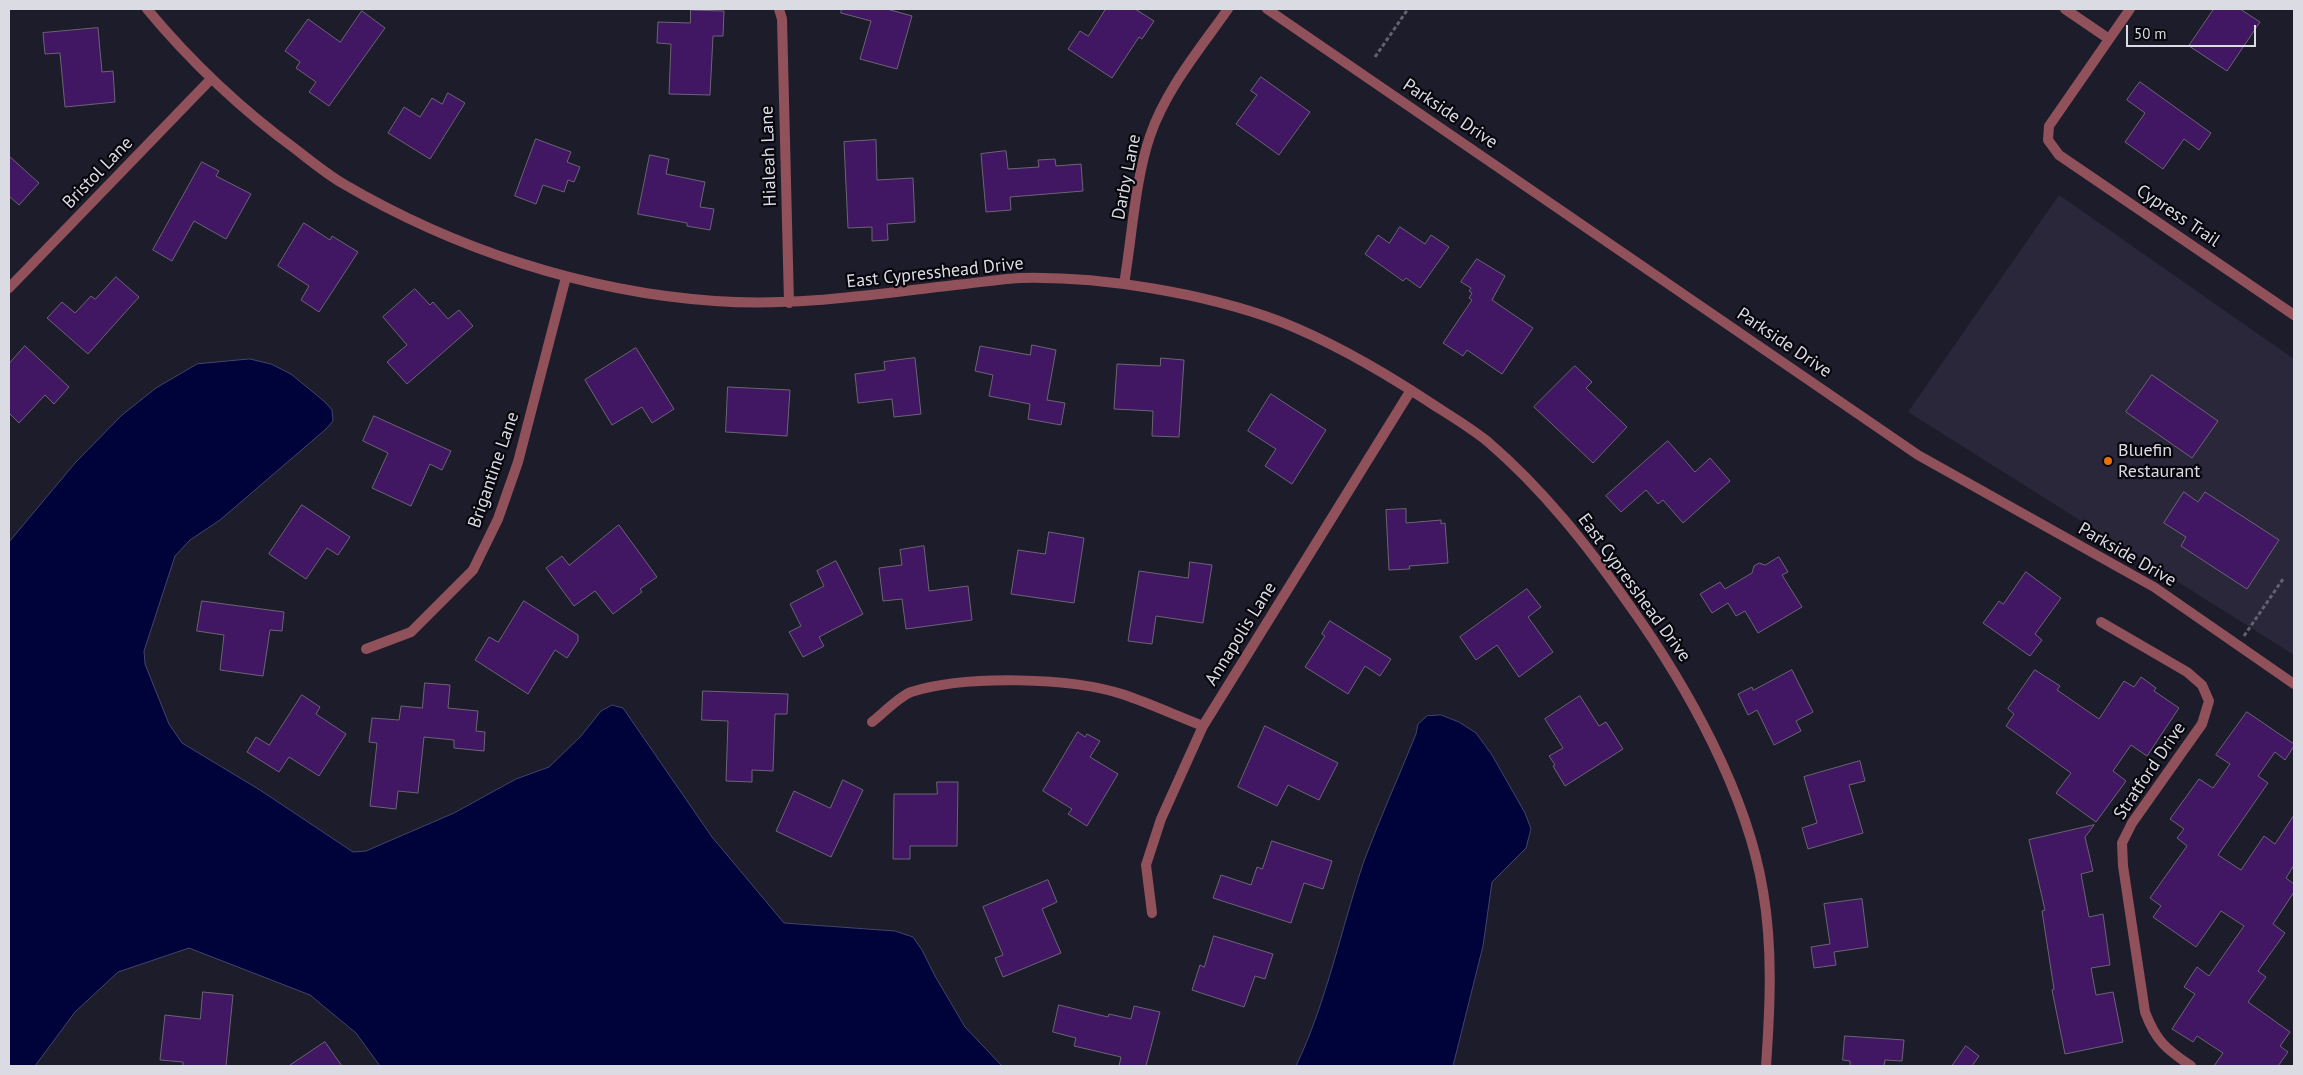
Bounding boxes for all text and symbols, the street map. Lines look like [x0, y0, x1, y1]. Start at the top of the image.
scale bar [2128, 15, 2258, 47]
text: 50 m [2134, 24, 2167, 43]
street label: Parkside Drive [1399, 74, 1501, 154]
street label: Hialeah Lane [756, 105, 782, 207]
street label: Bristol Lane [58, 133, 138, 213]
street label: Darby Lane [1108, 133, 1146, 221]
street label: Cypress Trail [2132, 180, 2224, 252]
street label: East Cypresshead Drive [845, 253, 1025, 293]
street label: Parkside Drive [1733, 303, 1835, 383]
street label: Brigantine Lane [464, 409, 524, 531]
place label: Bluefin Restaurant [2118, 440, 2200, 482]
marker: Bluefin Restaurant [2102, 455, 2114, 467]
street label: East Cypresshead Drive [1573, 510, 1695, 666]
street label: Parkside Drive [2074, 518, 2180, 592]
street label: Annapolis Lane [1201, 578, 1281, 690]
street label: Stratford Drive [2109, 718, 2191, 824]

